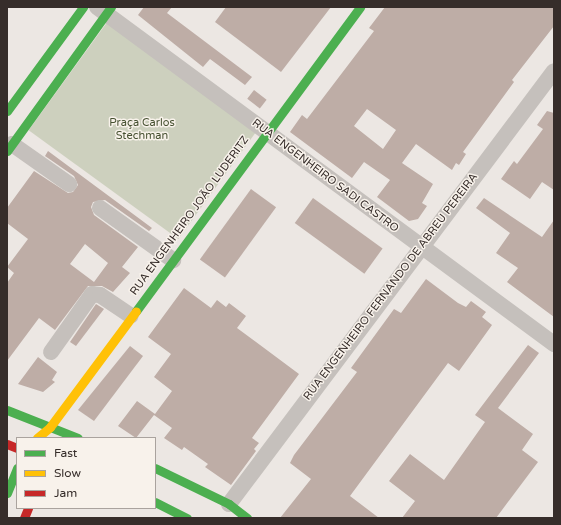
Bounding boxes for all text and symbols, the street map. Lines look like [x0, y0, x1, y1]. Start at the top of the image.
park label: Praça Carlos Stechman [109, 117, 175, 143]
street label: RUA ENGENHEIRO SADI CASTRO [249, 117, 401, 235]
street label: RUA ENGENHEIRO JOÃO LUDERITZ [128, 134, 252, 298]
street label: RUA ENGENHEIRO FERNANDO DE ABREU PEREIRA [301, 171, 481, 403]
legend [16, 437, 156, 509]
text: Fast [54, 446, 77, 460]
text: Slow [54, 466, 81, 480]
text: Jam [54, 486, 77, 500]

